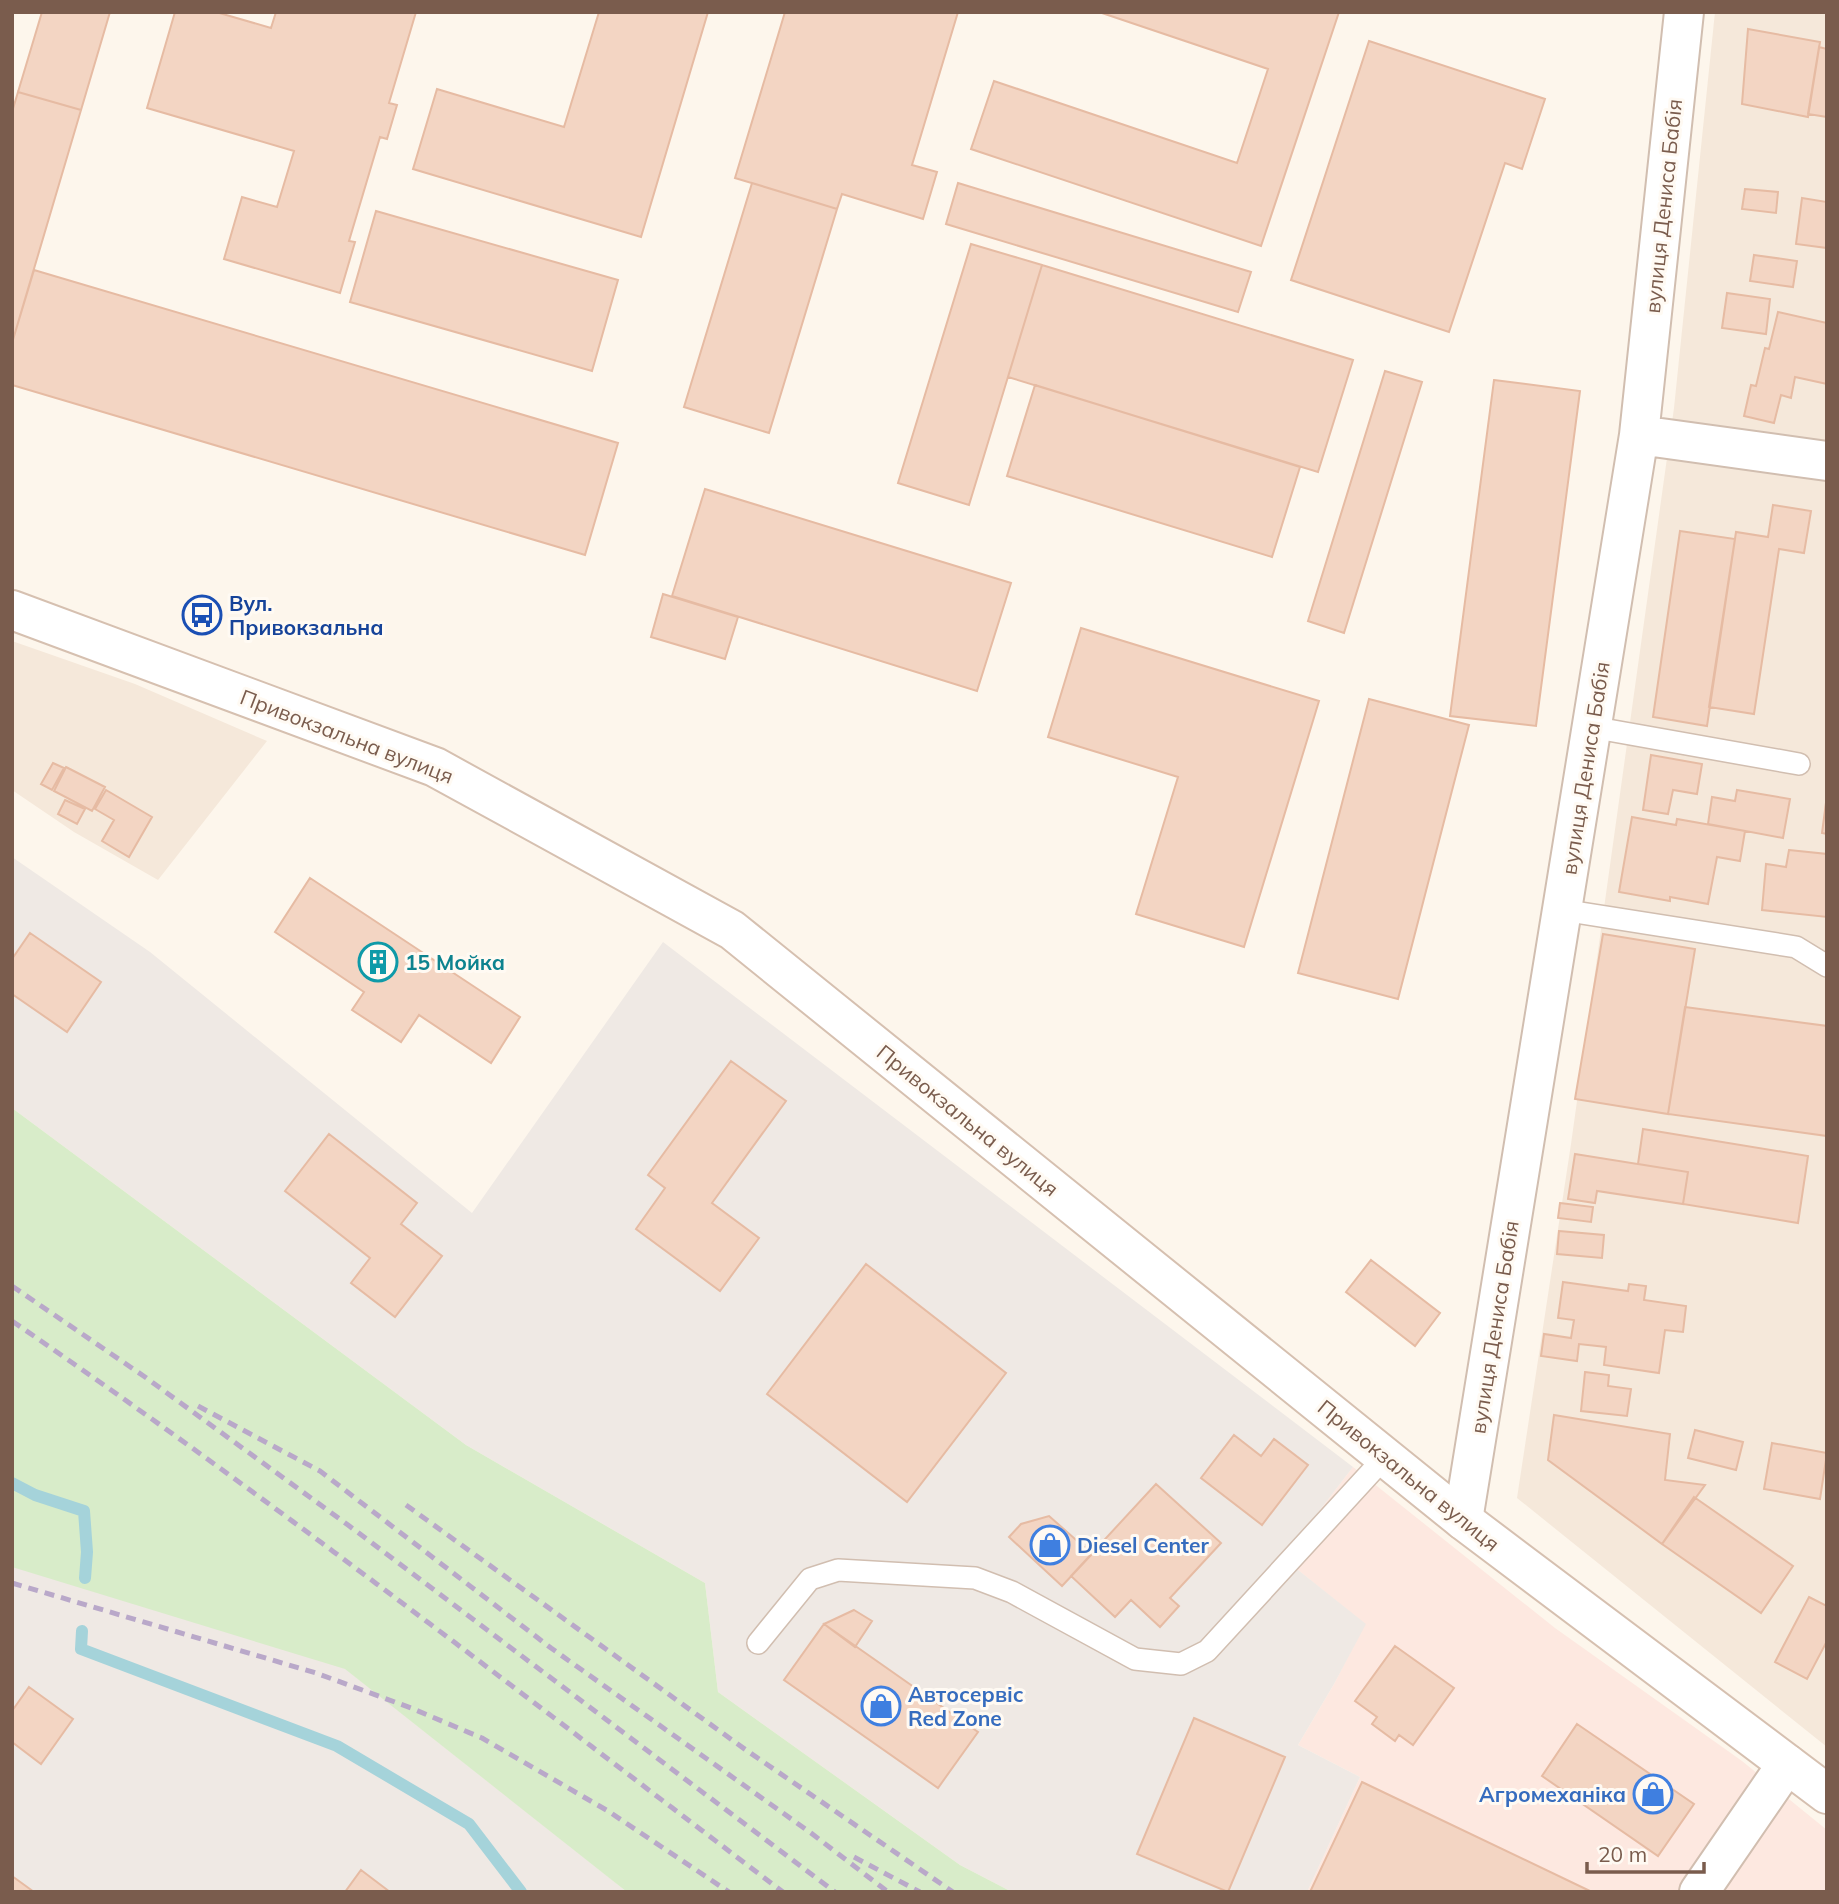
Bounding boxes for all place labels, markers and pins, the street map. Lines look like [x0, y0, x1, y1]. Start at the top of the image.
place label: Вул. Привокзальна [229, 590, 384, 640]
bus stop icon: Вул. Привокзальна [181, 594, 223, 636]
building icon: 15 Мойка [357, 941, 399, 983]
place label: 15 Мойка [405, 949, 505, 975]
shop icon: Diesel Center [1029, 1524, 1071, 1566]
place label: Diesel Center [1077, 1532, 1209, 1558]
place label: Автосервіс Red Zone [908, 1681, 1024, 1731]
shop icon: Автосервіс Red Zone [860, 1685, 902, 1727]
shop icon: Агромеханіка [1632, 1773, 1674, 1815]
place label: Агромеханіка [1479, 1781, 1626, 1807]

